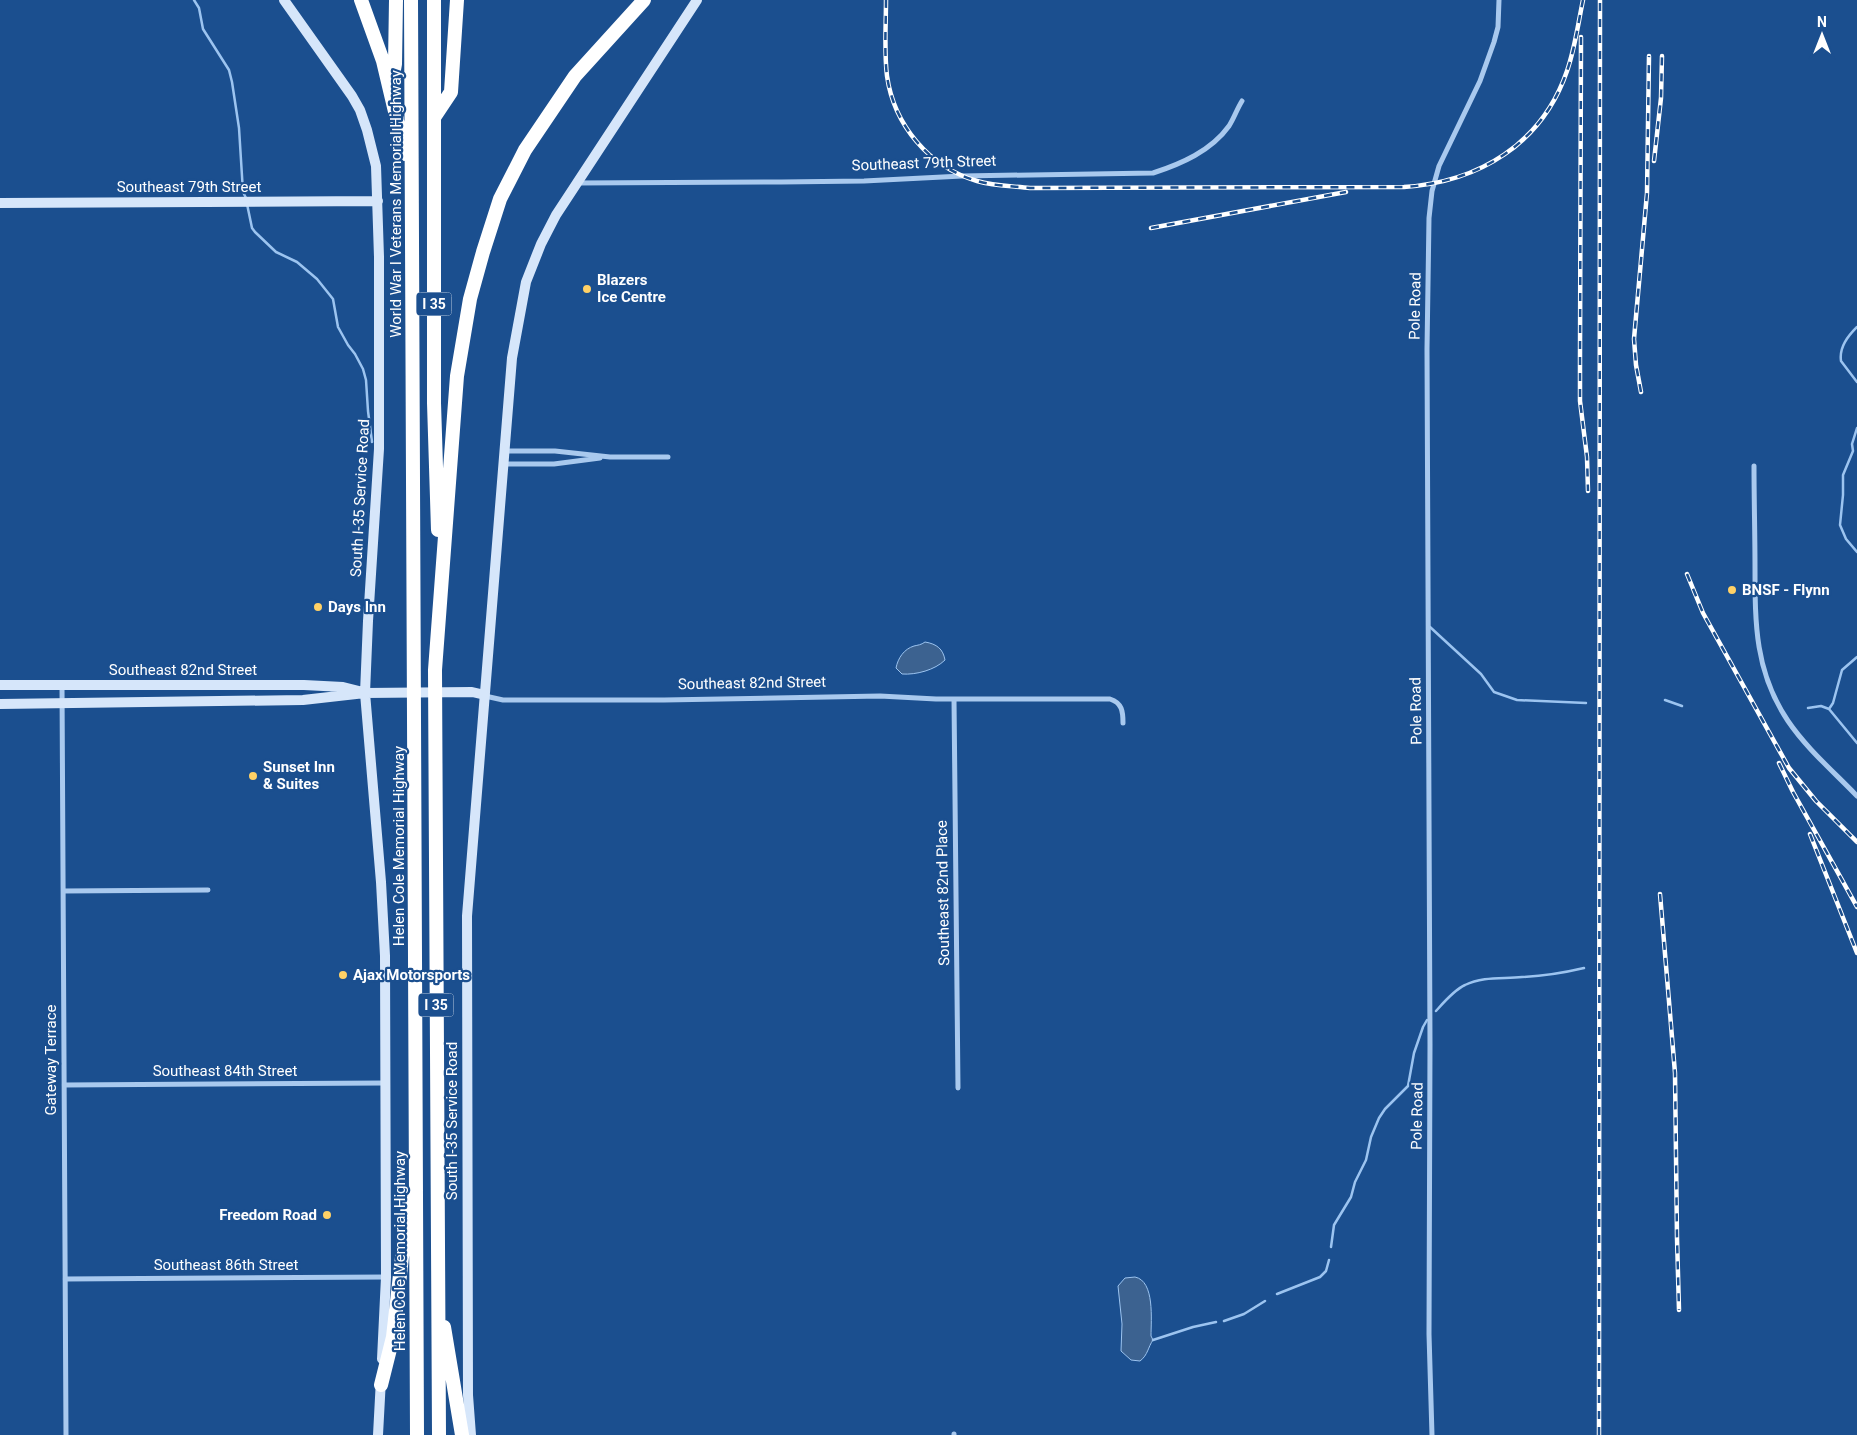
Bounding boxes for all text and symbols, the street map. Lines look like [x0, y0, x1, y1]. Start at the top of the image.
north arrow [1797, 10, 1847, 60]
text: N [1817, 14, 1827, 30]
street label: World War I Veterans Memorial Highway [387, 70, 405, 338]
street label: Southeast 79th Street [851, 151, 997, 175]
street label: Southeast 79th Street [117, 178, 261, 196]
place label: Blazers Ice Centre [597, 271, 666, 306]
street label: Pole Road [1405, 272, 1425, 340]
marker: Blazers Ice Centre [581, 283, 593, 295]
road number: I 35 [416, 292, 452, 316]
street label: South I-35 Service Road [347, 418, 373, 578]
place label: BNSF - Flynn [1742, 581, 1830, 599]
marker: BNSF - Flynn [1726, 584, 1738, 596]
place label: Days Inn [328, 598, 386, 616]
marker: Days Inn [312, 601, 324, 613]
street label: Southeast 82nd Street [109, 661, 257, 679]
street label: Southeast 82nd Street [678, 673, 826, 693]
street label: Pole Road [1406, 677, 1426, 745]
street label: Helen Cole Memorial Highway [390, 746, 408, 946]
place label: Sunset Inn & Suites [263, 758, 335, 793]
marker: Sunset Inn & Suites [247, 770, 259, 782]
street label: Southeast 82nd Place [933, 820, 953, 966]
place label: Ajax Motorsports [353, 966, 470, 984]
marker: Ajax Motorsports [337, 969, 349, 981]
road number: I 35 [418, 994, 454, 1016]
street label: Gateway Terrace [42, 1004, 60, 1116]
street label: South I-35 Service Road [443, 1042, 461, 1200]
street label: Southeast 84th Street [153, 1062, 297, 1080]
street label: Pole Road [1407, 1082, 1427, 1150]
street label: Helen Cole Memorial Highway [391, 1151, 409, 1351]
place label: Freedom Road [219, 1206, 317, 1224]
marker: Freedom Road [321, 1209, 333, 1221]
street label: Southeast 86th Street [154, 1256, 298, 1274]

